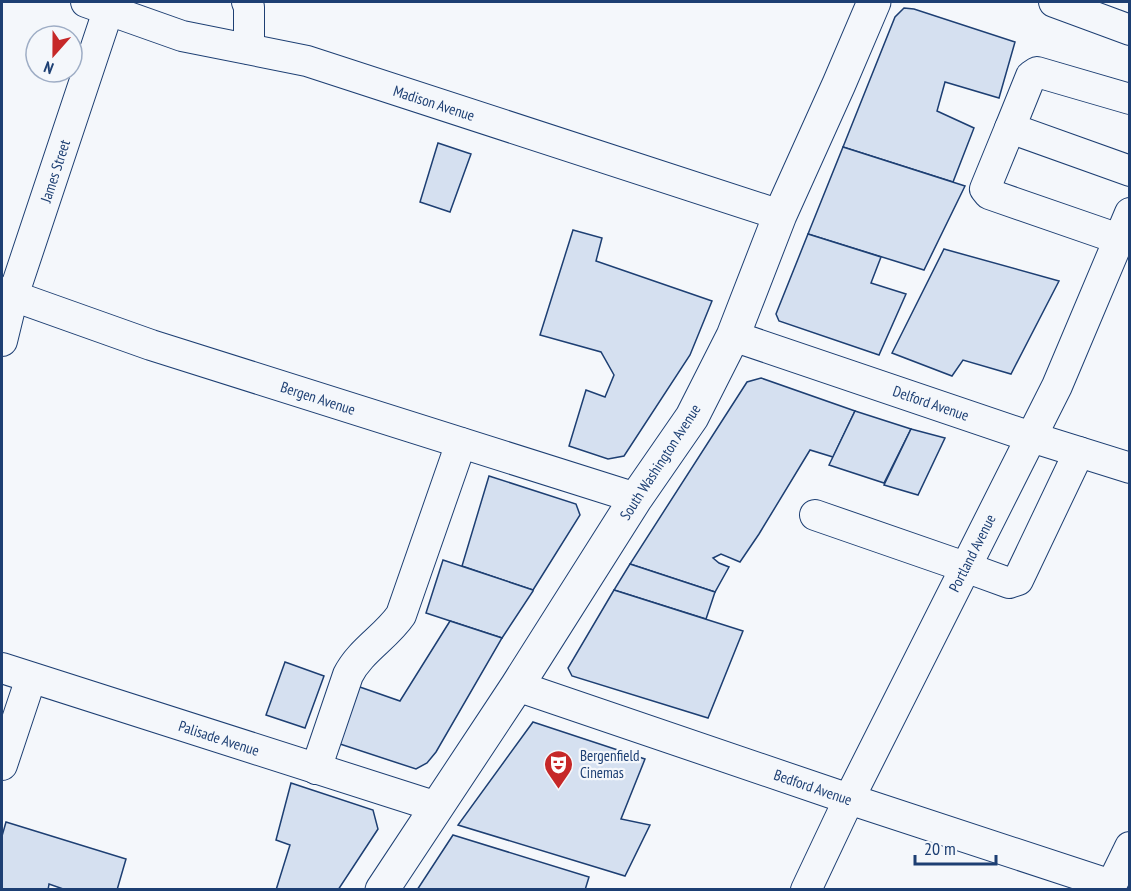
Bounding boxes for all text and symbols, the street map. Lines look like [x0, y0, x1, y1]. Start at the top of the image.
north arrow [24, 24, 84, 84]
text: N [41, 57, 56, 79]
street label: Madison Avenue [391, 81, 477, 125]
street label: James Street [36, 137, 74, 206]
street label: Bergen Avenue [278, 377, 358, 419]
street label: Delford Avenue [891, 381, 971, 425]
street label: South Washington Avenue [615, 400, 705, 524]
street label: Portland Avenue [944, 511, 1000, 595]
street label: Palisade Avenue [176, 716, 262, 760]
place label: Bergenfield Cinemas [580, 746, 639, 782]
theatre icon: Bergenfield Cinemas [543, 748, 575, 790]
street label: Bedford Avenue [771, 765, 855, 809]
scale bar [915, 828, 996, 866]
text: 20 m [924, 837, 956, 860]

